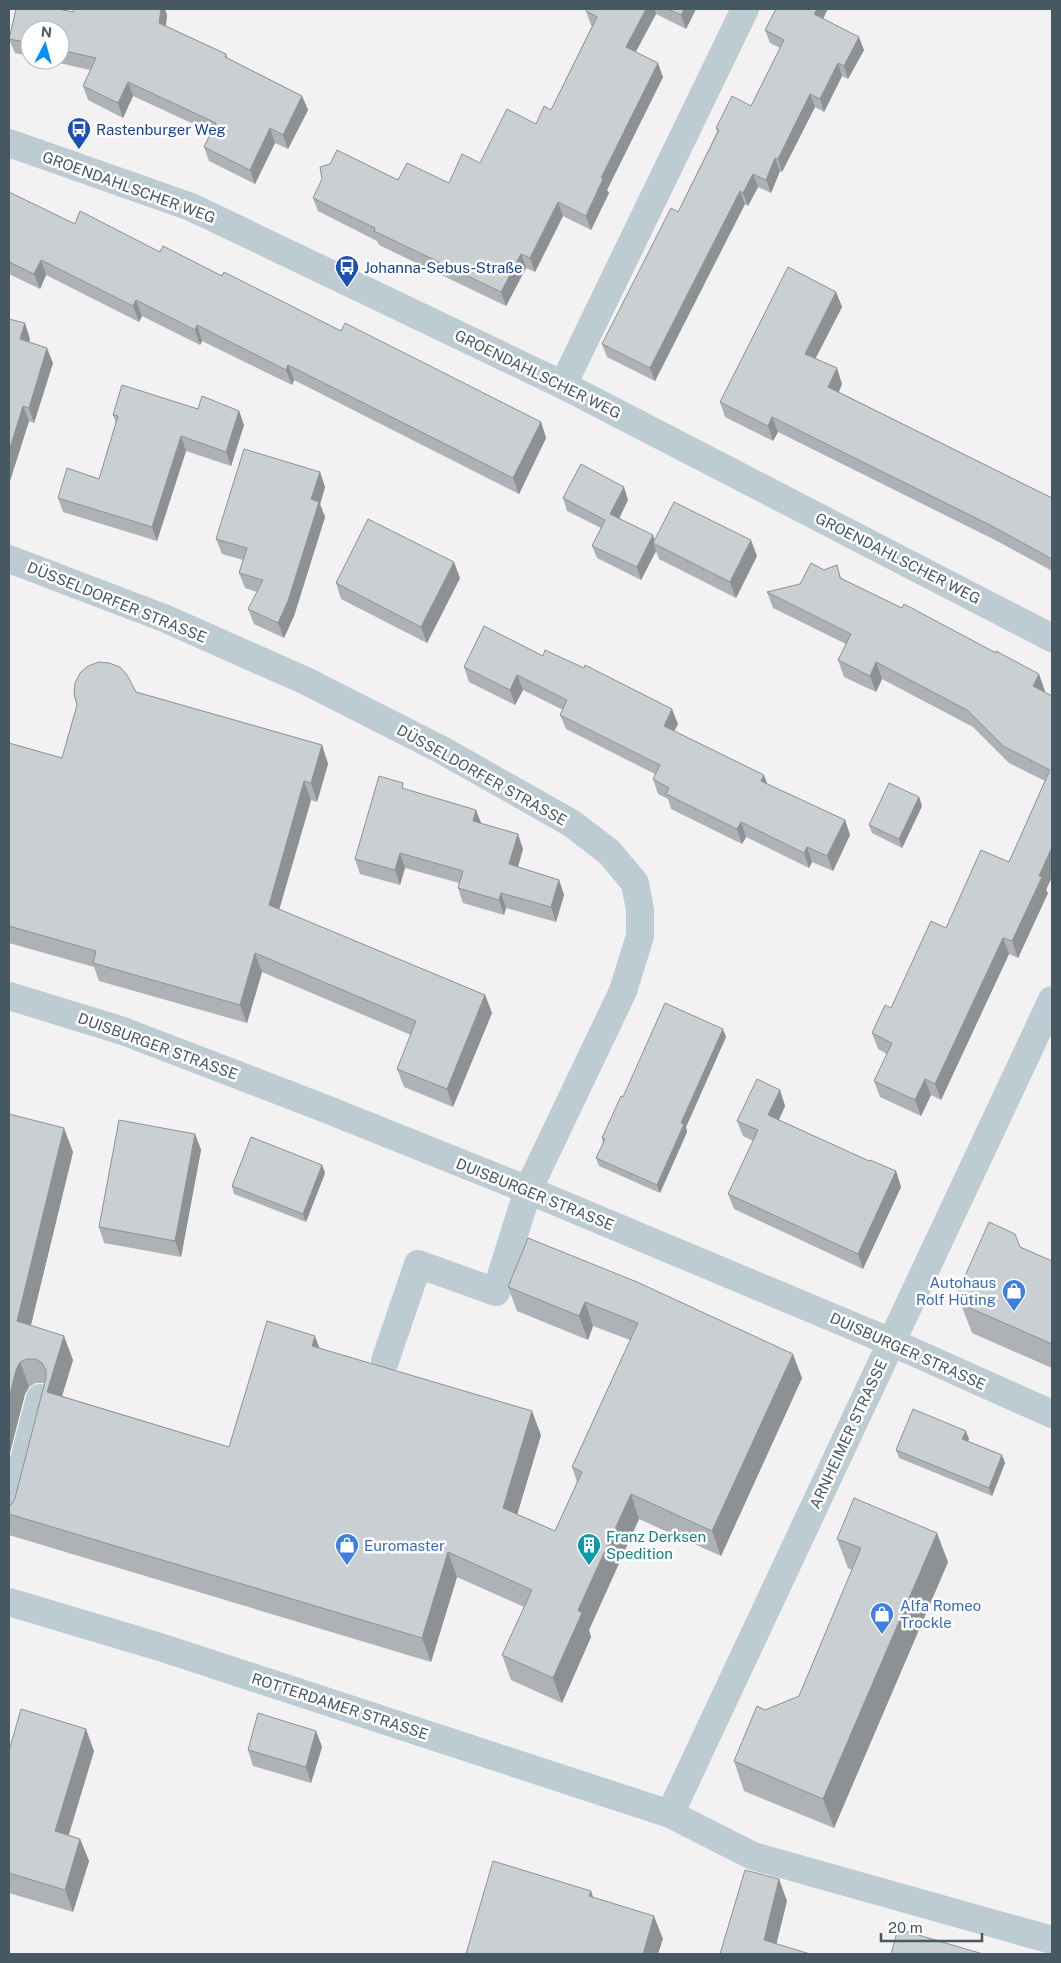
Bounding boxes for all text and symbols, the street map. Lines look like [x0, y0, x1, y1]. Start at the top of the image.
north arrow [20, 20, 70, 70]
text: N [40, 24, 53, 41]
bus stop icon: Rastenburger Weg [66, 116, 92, 150]
place label: Rastenburger Weg [96, 121, 226, 138]
street label: GROENDAHLSCHER WEG [40, 148, 218, 226]
bus stop icon: Johanna-Sebus-Straße [334, 254, 360, 288]
place label: Johanna-Sebus-Straße [364, 259, 523, 276]
street label: GROENDAHLSCHER WEG [452, 326, 624, 422]
street label: GROENDAHLSCHER WEG [813, 509, 983, 607]
street label: DÜSSELDORFER STRASSE [25, 557, 209, 646]
street label: DÜSSELDORFER STRASSE [394, 720, 570, 829]
street label: DUISBURGER STRASSE [76, 1009, 240, 1083]
street label: DUISBURGER STRASSE [454, 1155, 616, 1233]
place label: Autohaus Rolf Hüting [916, 1274, 996, 1308]
shop icon: Autohaus Rolf Hüting [1001, 1278, 1027, 1312]
street label: DUISBURGER STRASSE [827, 1309, 989, 1393]
street label: ARNHEIMER STRASSE [806, 1357, 890, 1511]
place label: Franz Derksen Spedition [606, 1528, 706, 1562]
shop icon: Euromaster [334, 1532, 360, 1566]
building icon: Franz Derksen Spedition [576, 1532, 602, 1566]
place label: Euromaster [364, 1537, 445, 1554]
place label: Alfa Romeo Trockle [900, 1597, 981, 1631]
shop icon: Alfa Romeo Trockle [869, 1601, 895, 1635]
street label: ROTTERDAMER STRASSE [249, 1669, 431, 1743]
scale bar [881, 1910, 982, 1942]
text: 20 m [888, 1919, 923, 1936]

